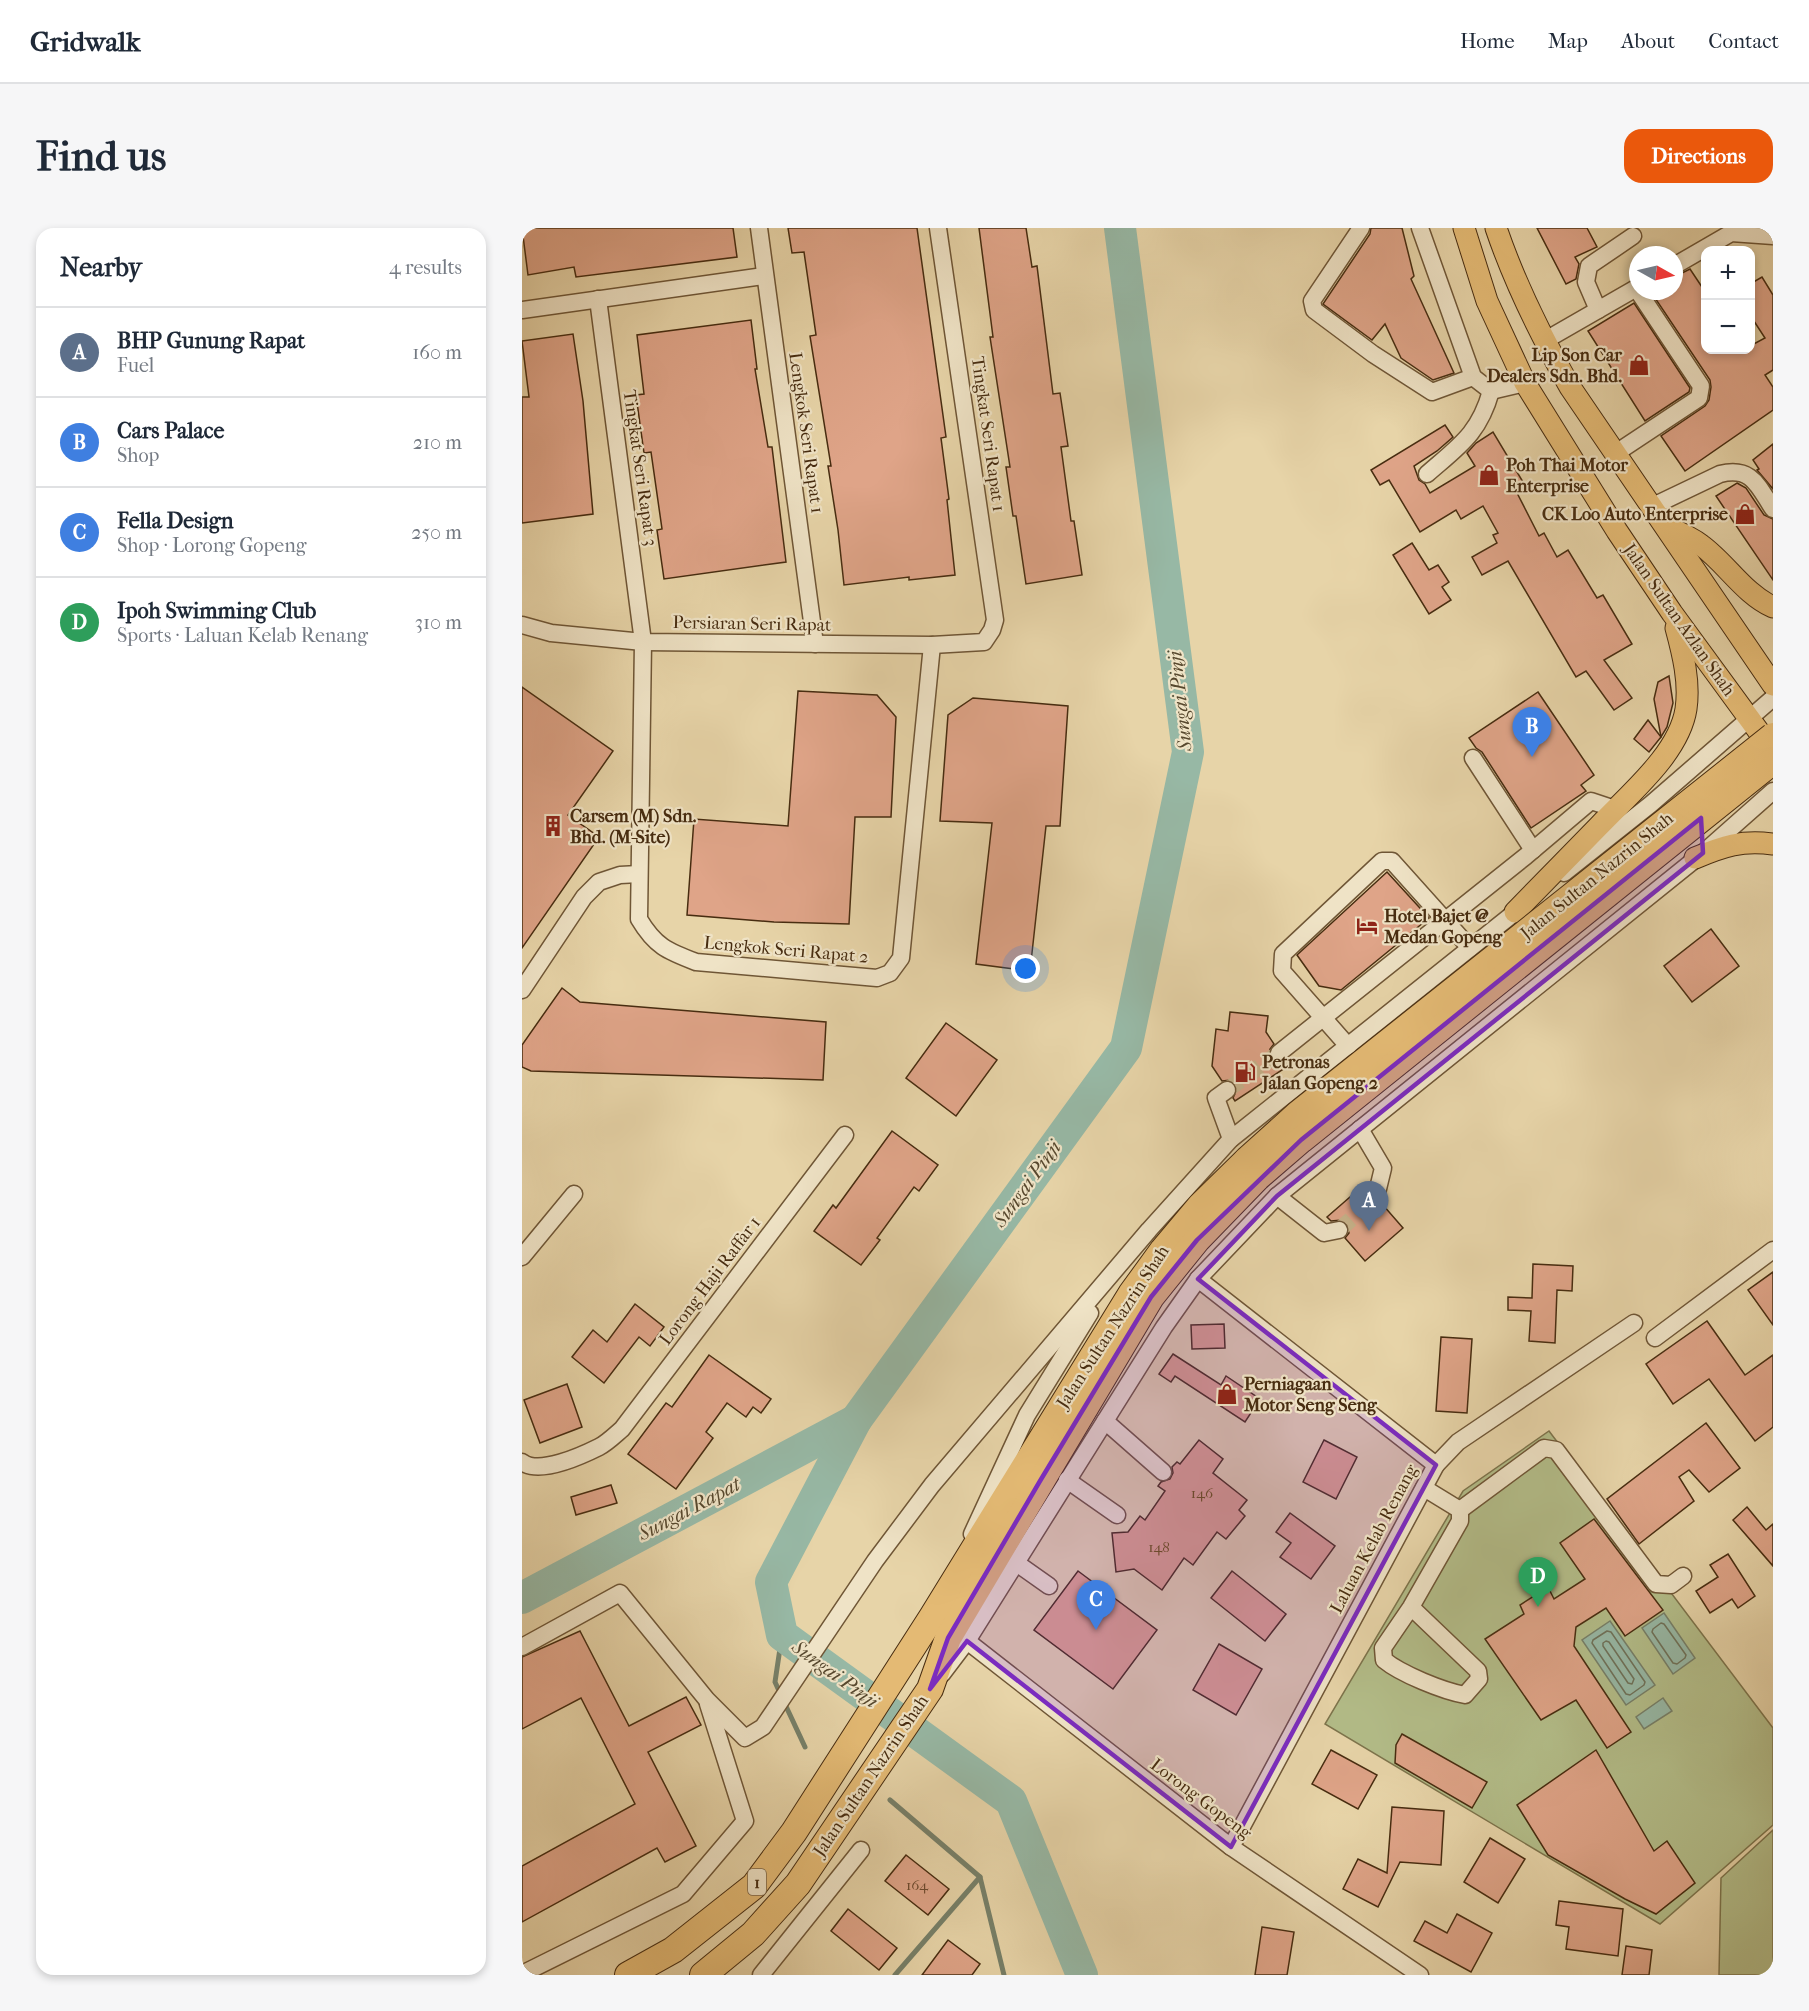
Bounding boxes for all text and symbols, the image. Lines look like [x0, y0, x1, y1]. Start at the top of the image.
text: Gridwalk [30, 25, 141, 58]
text: Home [1460, 29, 1515, 53]
text: Map [1548, 29, 1588, 53]
text: About [1621, 29, 1675, 53]
text: Contact [1708, 29, 1779, 53]
button: Directions [1624, 129, 1773, 183]
text: Find us [36, 132, 166, 181]
north arrow [1629, 246, 1683, 300]
map controls [1701, 246, 1755, 354]
button: + [1701, 246, 1755, 300]
text: Nearby [60, 252, 142, 283]
text: 4 results [389, 256, 462, 279]
button: − [1701, 300, 1755, 354]
text: BHP Gunung Rapat [117, 328, 305, 354]
text: A [73, 341, 86, 364]
text: 160 m [412, 341, 462, 364]
place label: Lip Son Car Dealers Sdn. Bhd. [1487, 345, 1623, 387]
street label: Lengkok Seri Rapat 1 [784, 351, 828, 515]
shop icon: Lip Son Car Dealers Sdn. Bhd. [1627, 353, 1651, 377]
text: Fuel [117, 354, 154, 377]
street label: Tingkat Seri Rapat 1 [967, 355, 1009, 513]
street label: Tingkat Seri Rapat 3 [619, 389, 661, 547]
text: Cars Palace [117, 418, 224, 444]
text: B [73, 431, 86, 454]
text: 210 m [413, 431, 462, 454]
text: Shop [117, 444, 159, 467]
place label: Poh Thai Motor Enterprise [1506, 455, 1628, 497]
shop icon: Poh Thai Motor Enterprise [1477, 463, 1501, 487]
shop icon: CK Loo Auto Enterprise [1733, 502, 1757, 526]
place label: CK Loo Auto Enterprise [1542, 504, 1728, 525]
text: Fella Design [117, 508, 233, 534]
text: C [73, 521, 86, 544]
text: 250 m [411, 521, 462, 544]
text: Shop · Lorong Gopeng [117, 534, 307, 557]
street label: Jalan Sultan Azlan Shah [1617, 538, 1739, 700]
text: Ipoh Swimming Club [117, 598, 316, 624]
text: D [72, 611, 87, 634]
text: 310 m [415, 611, 462, 634]
street label: Persiaran Seri Rapat [672, 612, 832, 636]
text: Sports · Laluan Kelab Renang [117, 624, 368, 647]
water label: Sungai Pinji [1163, 648, 1197, 753]
pin: B [1512, 708, 1552, 757]
place label: Carsem (M) Sdn. Bhd. (M-Site) [570, 806, 697, 848]
street label: Jalan Sultan Nazrin Shah [1515, 808, 1678, 945]
building icon: Carsem (M) Sdn. Bhd. (M-Site) [541, 814, 565, 838]
place label: Hotel Bajet @ Medan Gopeng [1383, 906, 1504, 948]
hotel icon: Hotel Bajet @ Medan Gopeng [1355, 914, 1379, 938]
street label: Lengkok Seri Rapat 2 [703, 932, 869, 968]
your location [1011, 954, 1040, 983]
place label: Petronas Jalan Gopeng 2 [1260, 1052, 1378, 1094]
fuel station icon: Petronas Jalan Gopeng 2 [1233, 1060, 1257, 1084]
water label: Sungai Pinji [987, 1135, 1067, 1232]
pin: A [1350, 1182, 1388, 1231]
street label: Lorong Haji Raffar 1 [655, 1213, 765, 1349]
street label: Jalan Sultan Nazrin Shah [1051, 1241, 1174, 1414]
place label: Perniagaan Motor Seng Seng [1243, 1374, 1378, 1416]
shop icon: Perniagaan Motor Seng Seng [1215, 1382, 1239, 1406]
street label: Laluan Kelab Renang [1326, 1461, 1422, 1617]
water label: Sungai Rapat [633, 1472, 746, 1546]
house number: 146 [1191, 1484, 1214, 1502]
house number: 148 [1148, 1538, 1170, 1556]
pin: D [1518, 1558, 1558, 1607]
pin: C [1076, 1580, 1116, 1630]
water label: Sungai Pinji [787, 1634, 884, 1714]
street label: Jalan Sultan Nazrin Shah [808, 1691, 933, 1862]
street label: Lorong Gopeng [1146, 1754, 1256, 1844]
road number: 1 [748, 1869, 766, 1895]
house number: 164 [906, 1876, 929, 1894]

